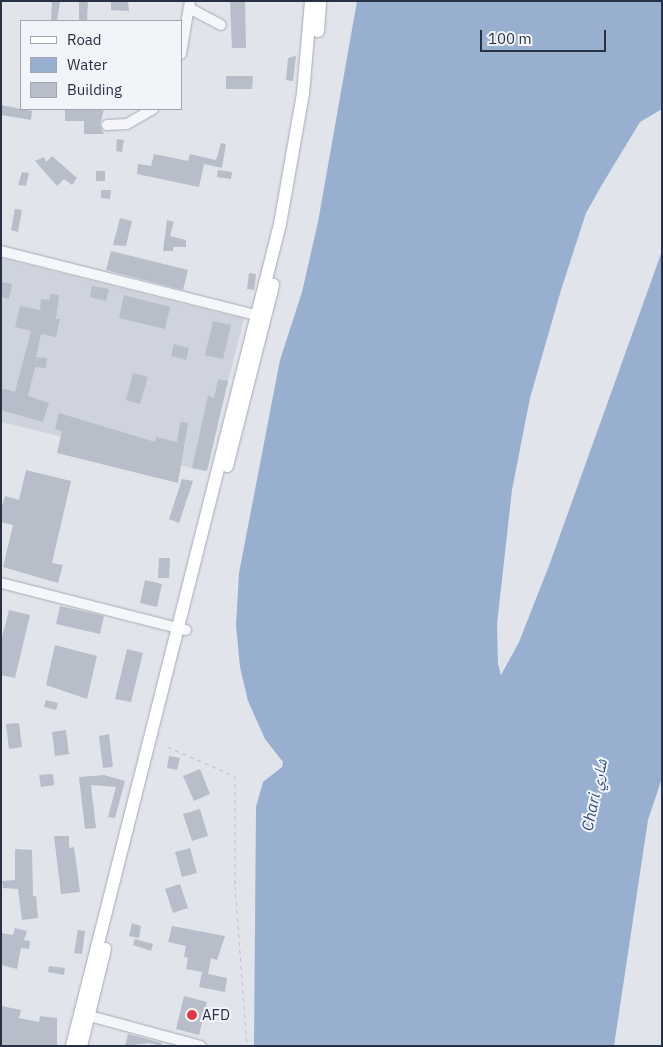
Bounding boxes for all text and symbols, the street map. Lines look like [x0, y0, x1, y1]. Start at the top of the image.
legend [20, 20, 182, 110]
scale bar [483, 20, 609, 52]
text: 100 m [488, 29, 532, 48]
text: Road [67, 30, 102, 49]
text: Water [67, 55, 107, 74]
text: Building [67, 80, 122, 99]
water label: Chari شاري [577, 758, 611, 832]
place label: AFD [202, 1006, 230, 1024]
marker: AFD [186, 1009, 198, 1021]

